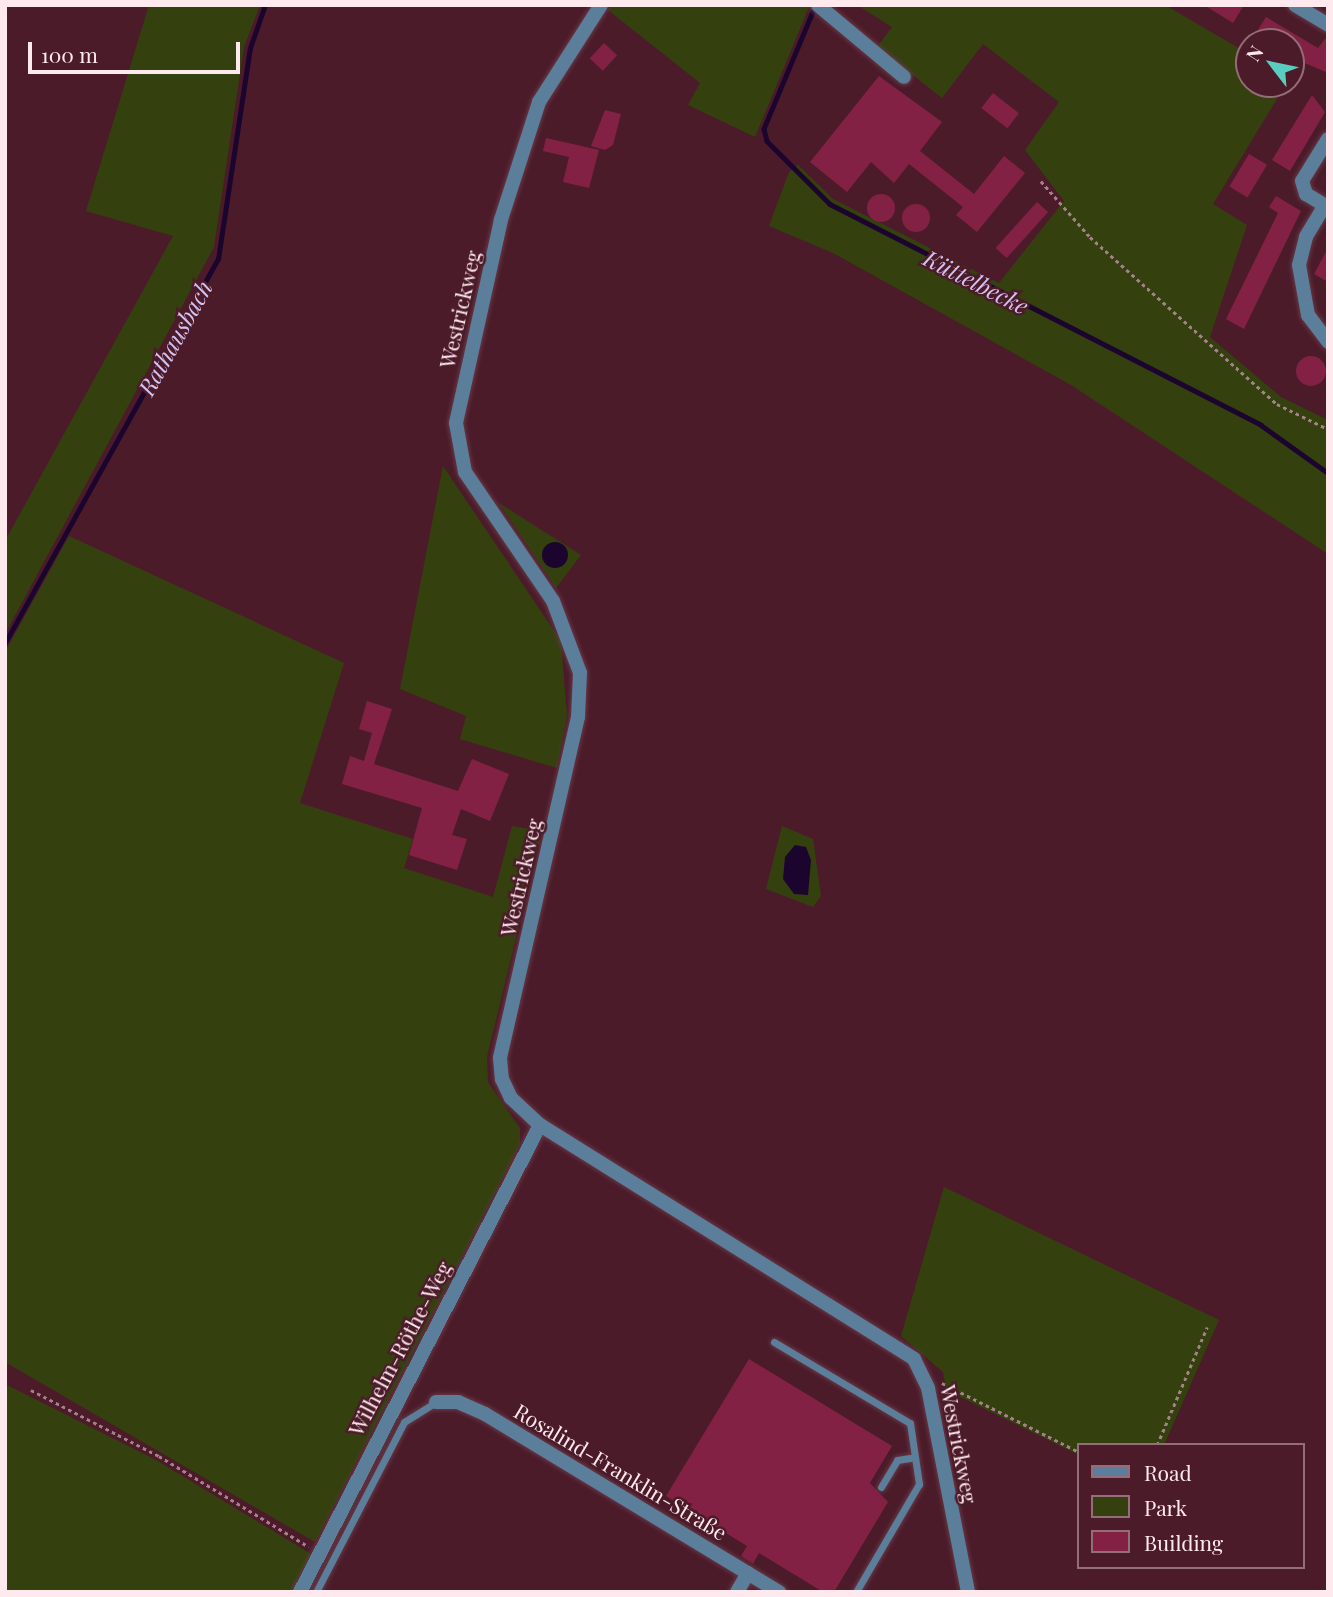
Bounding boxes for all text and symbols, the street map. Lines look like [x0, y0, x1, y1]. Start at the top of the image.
scale bar [32, 28, 243, 72]
north arrow [1235, 28, 1305, 98]
text: 100 m [41, 40, 98, 68]
text: N [1239, 40, 1269, 66]
water label: Küttelbecke [919, 244, 1033, 320]
street label: Westrickweg [433, 248, 485, 370]
water label: Rathausbach [132, 276, 218, 400]
street label: Westrickweg [494, 816, 546, 938]
street label: Wilhelm-Röthe-Weg [342, 1257, 456, 1439]
street label: Westrickweg [936, 1383, 984, 1505]
street label: Rosalind-Franklin-Straße [510, 1397, 732, 1545]
legend [1078, 1443, 1305, 1569]
text: Road [1144, 1458, 1192, 1486]
text: Park [1144, 1493, 1187, 1521]
text: Building [1144, 1528, 1223, 1556]

